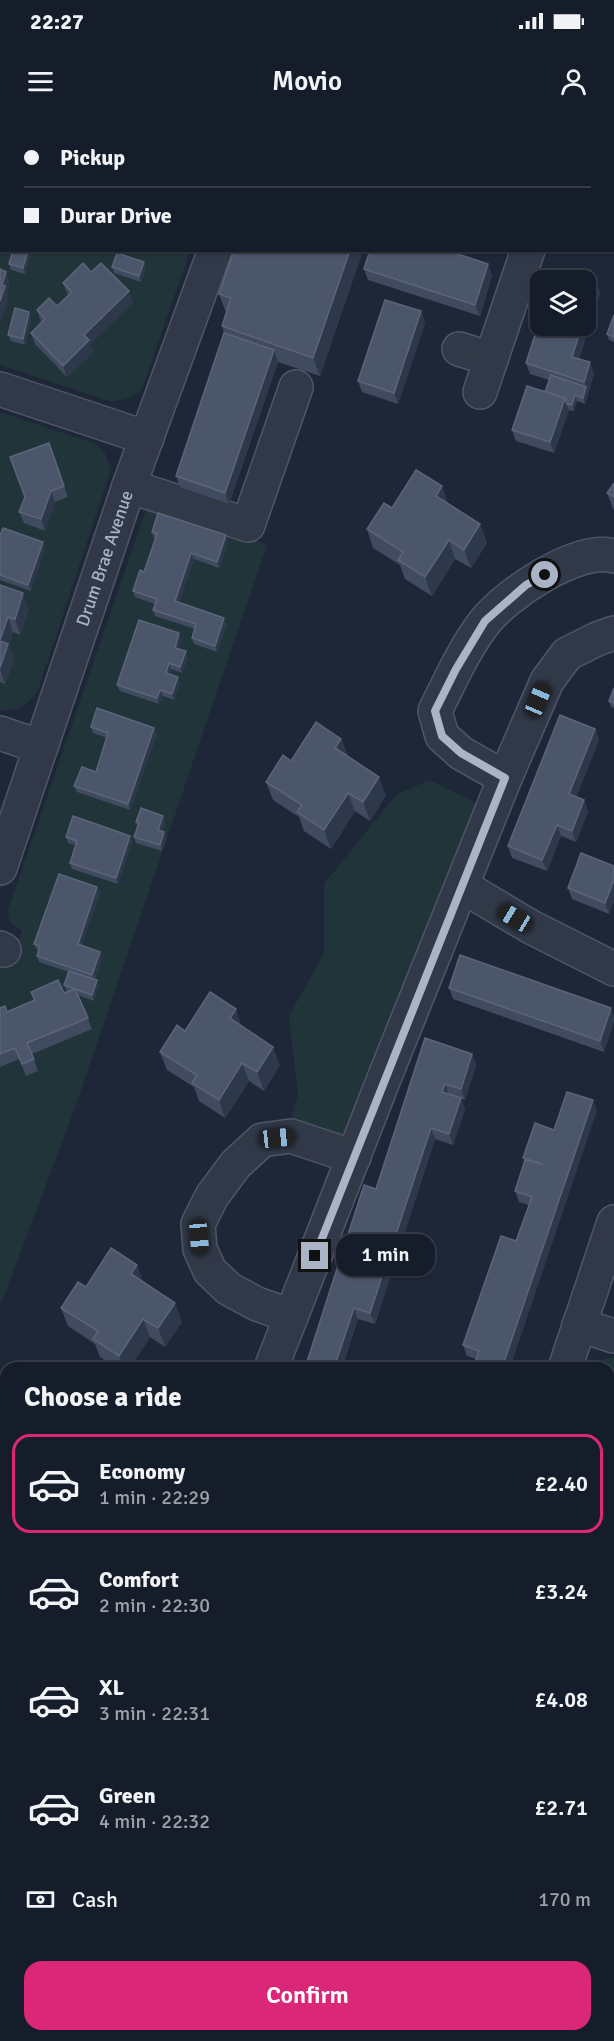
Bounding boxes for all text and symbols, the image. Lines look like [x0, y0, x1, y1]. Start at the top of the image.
text: 22:27 [30, 8, 84, 35]
icon: menu [24, 65, 57, 98]
text: Movio [272, 65, 342, 98]
icon: person [557, 65, 590, 98]
text: Pickup [60, 144, 125, 171]
text: Durar Drive [60, 202, 172, 229]
map controls [530, 270, 596, 336]
button: layers [530, 270, 596, 336]
street label: Drum Brae Avenue [71, 487, 138, 629]
route start [531, 561, 558, 588]
car [523, 680, 553, 720]
car [495, 901, 535, 935]
car [258, 1127, 296, 1149]
car [188, 1218, 210, 1256]
callout: 1 min [336, 1235, 435, 1277]
route end [301, 1242, 328, 1269]
text: 1 min [362, 1242, 409, 1267]
text: Choose a ride [24, 1381, 182, 1414]
icon: car [27, 1457, 81, 1511]
text: Economy [99, 1458, 185, 1485]
text: £2.40 [534, 1470, 588, 1497]
text: 1 min · 22:29 [99, 1485, 210, 1510]
icon: car [27, 1565, 81, 1619]
text: Comfort [99, 1566, 179, 1593]
text: £3.24 [534, 1578, 588, 1605]
text: 2 min · 22:30 [99, 1593, 210, 1618]
icon: car [27, 1673, 81, 1727]
text: XL [99, 1674, 124, 1701]
text: £4.08 [534, 1686, 588, 1713]
text: 3 min · 22:31 [99, 1701, 210, 1726]
icon: car [27, 1781, 81, 1835]
text: Green [99, 1782, 156, 1809]
text: £2.71 [534, 1794, 588, 1821]
text: 4 min · 22:32 [99, 1809, 210, 1834]
icon: cash [24, 1883, 57, 1916]
text: Cash [72, 1886, 118, 1913]
text: 170 m [538, 1887, 591, 1912]
button: Confirm [24, 1961, 591, 2030]

